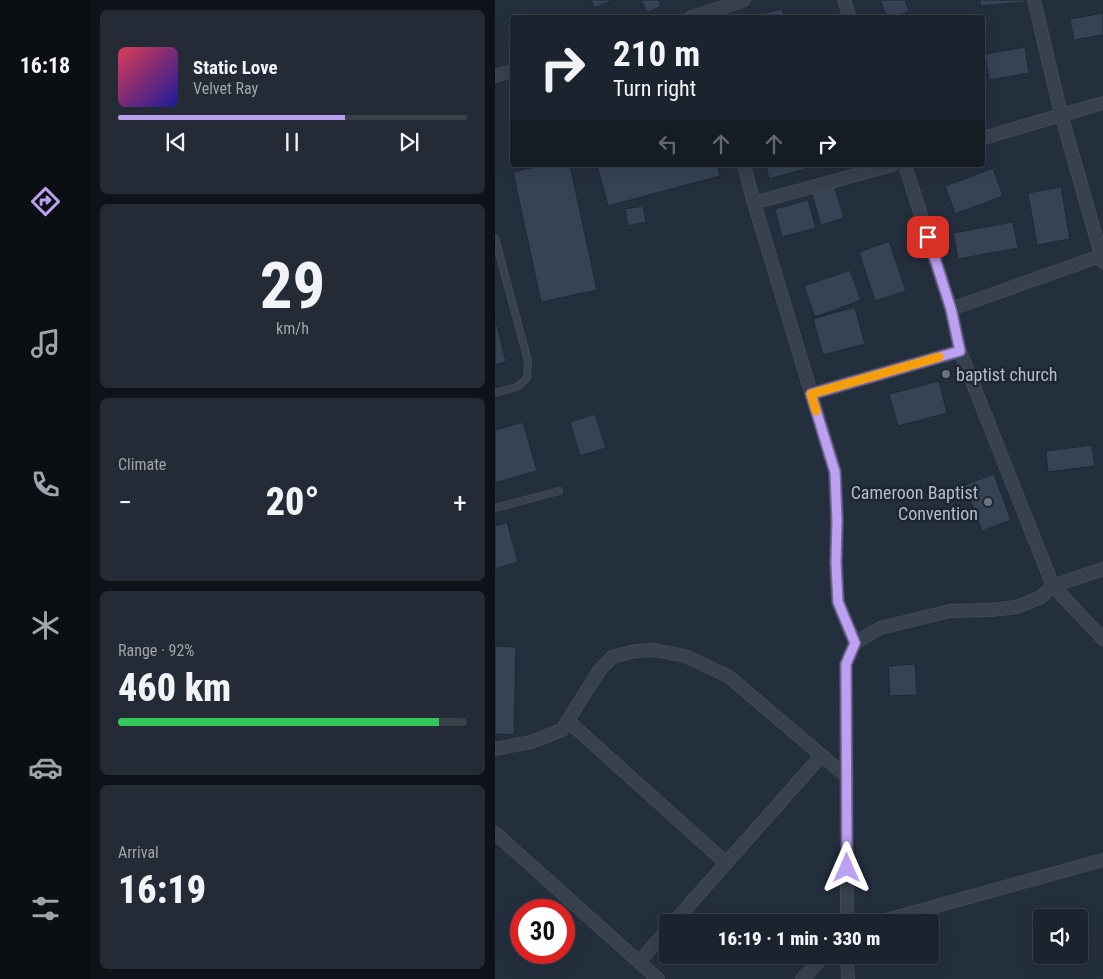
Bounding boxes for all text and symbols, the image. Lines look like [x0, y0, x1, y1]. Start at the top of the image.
text: 210 m [613, 34, 700, 75]
icon: right [530, 35, 595, 100]
text: 16:18 [20, 53, 70, 78]
text: Static Love [193, 56, 278, 79]
text: Turn right [613, 76, 696, 101]
text: Velvet Ray [193, 79, 258, 98]
icon: previous [162, 128, 190, 156]
icon: pause [278, 128, 306, 156]
icon: next [395, 128, 423, 156]
icon: left [654, 130, 682, 158]
icon: ahead [707, 130, 735, 158]
icon: ahead [760, 130, 788, 158]
icon: right [813, 130, 841, 158]
icon: directions [28, 184, 63, 219]
pin [907, 216, 949, 258]
icon: arrive [914, 223, 942, 251]
text: 29 [260, 248, 325, 324]
text: km/h [276, 319, 309, 338]
icon: music [28, 326, 63, 361]
place label: baptist church [956, 364, 1058, 385]
marker: baptist church [940, 368, 952, 380]
text: Climate [118, 455, 166, 474]
icon: phone [28, 467, 63, 502]
text: 20° [266, 480, 319, 524]
place label: Cameroon Baptist Convention [851, 482, 978, 524]
text: − [118, 486, 132, 519]
text: + [453, 486, 467, 519]
marker: Cameroon Baptist Convention [982, 496, 994, 508]
icon: climate [28, 608, 63, 643]
text: Range · 92% [118, 641, 194, 660]
text: 460 km [118, 666, 231, 710]
icon: car [28, 750, 63, 785]
position arrow [820, 841, 872, 893]
text: Arrival [118, 843, 159, 862]
text: 16:19 [118, 868, 206, 912]
icon: filters [28, 891, 63, 926]
speed limit sign: 30 [510, 899, 575, 964]
map controls [1033, 909, 1088, 964]
button: sound [1033, 909, 1088, 964]
text: 16:19 · 1 min · 330 m [718, 927, 880, 950]

